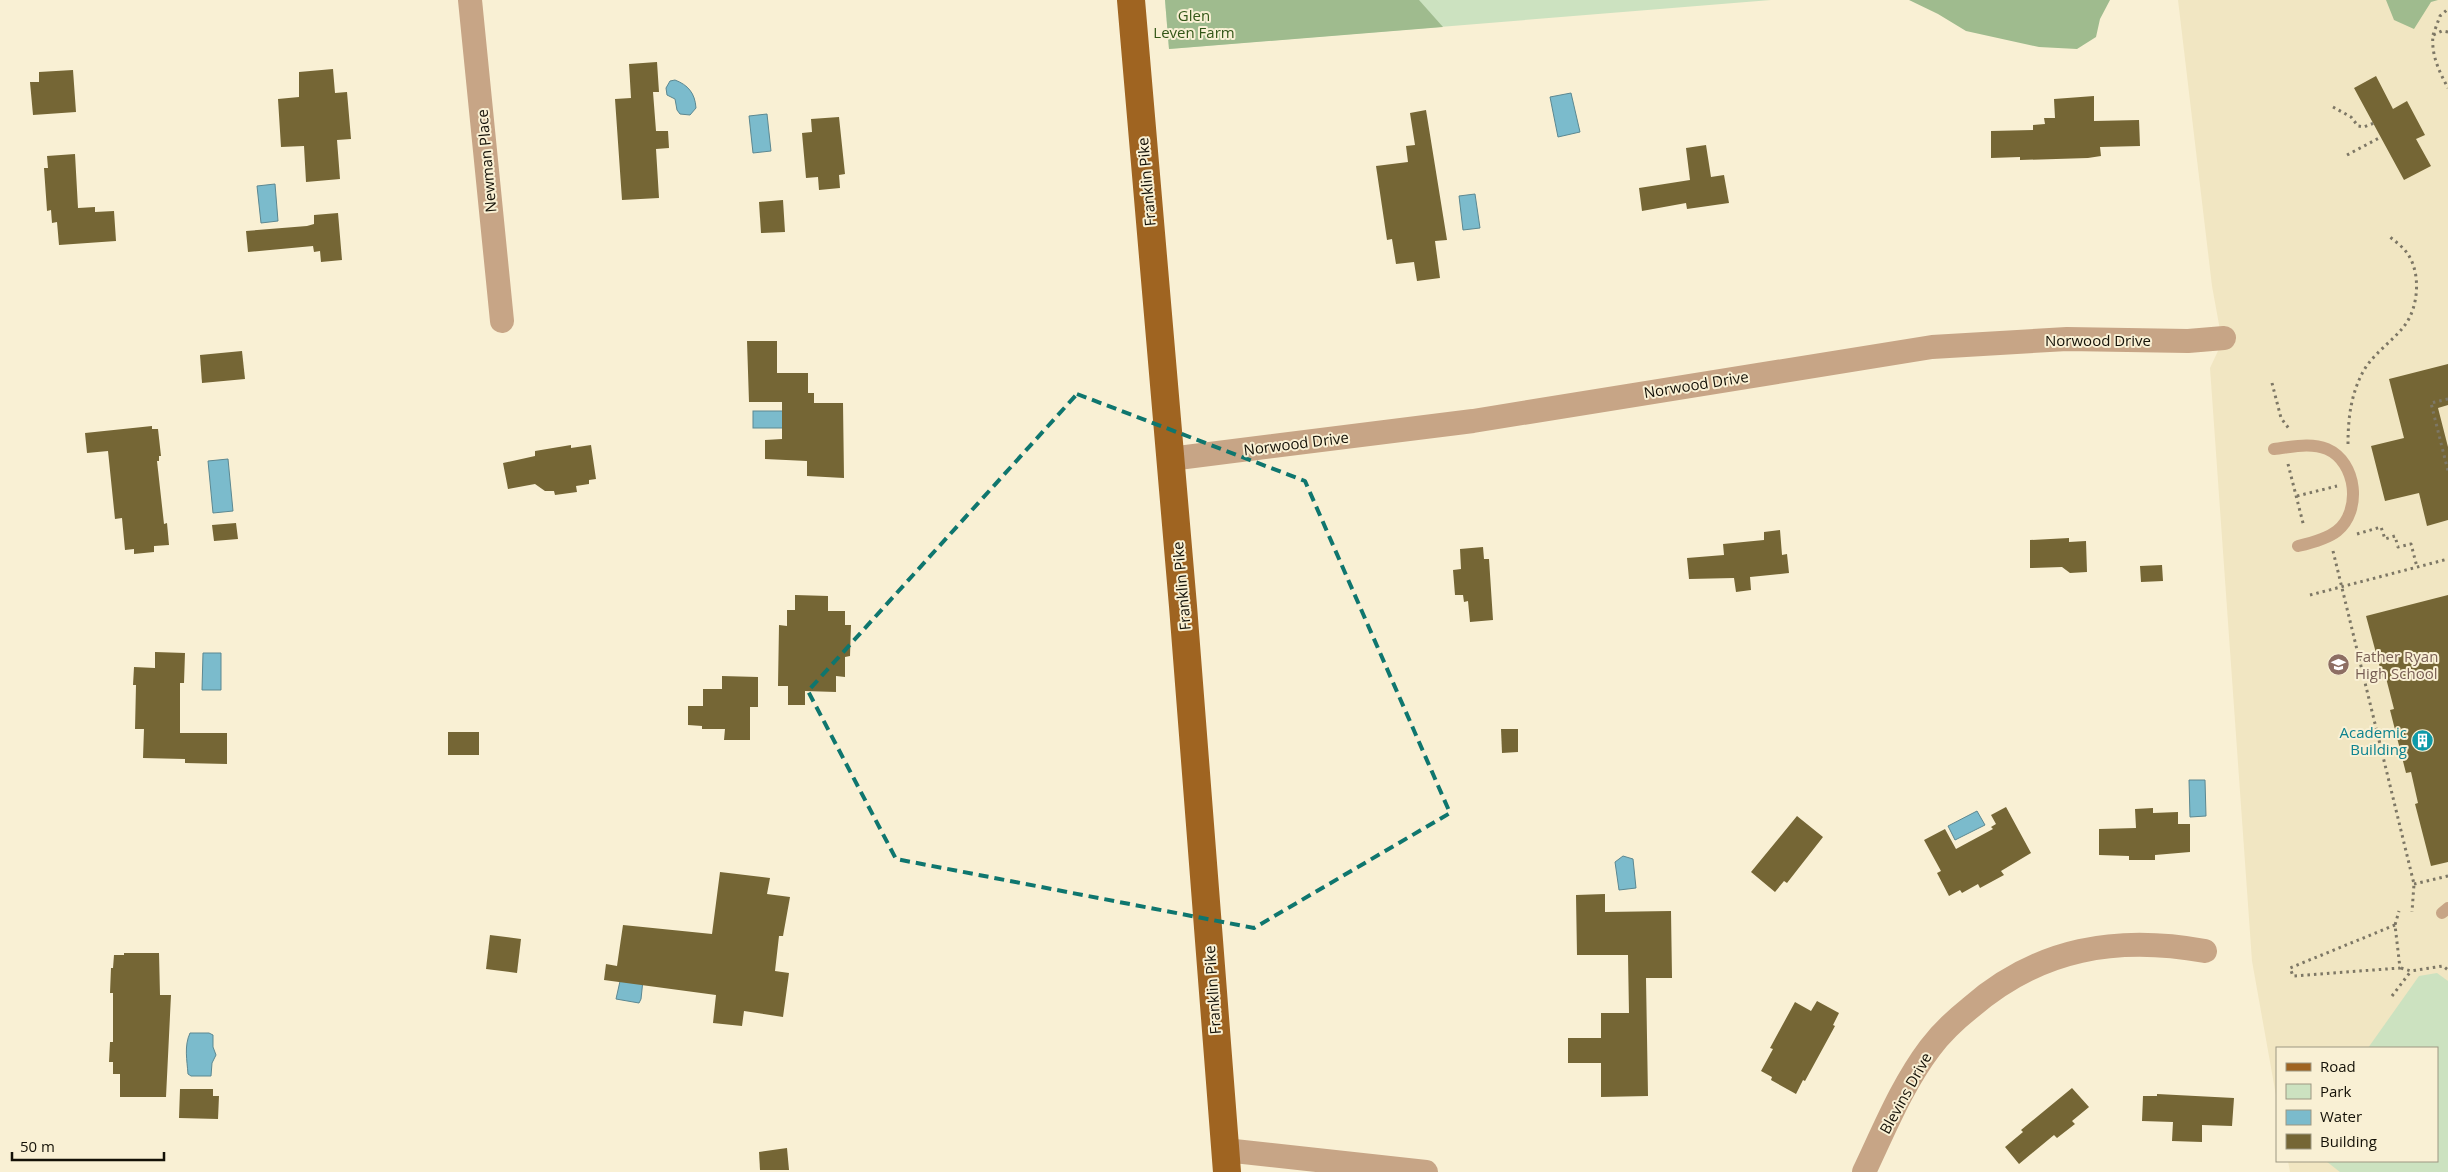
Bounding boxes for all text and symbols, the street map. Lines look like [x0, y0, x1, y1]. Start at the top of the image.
park label: Glen Leven Farm [1153, 5, 1235, 42]
street label: Newman Place [472, 109, 500, 213]
street label: Franklin Pike [1132, 137, 1160, 227]
street label: Norwood Drive [2045, 330, 2151, 350]
street label: Norwood Drive [1642, 366, 1750, 402]
street label: Norwood Drive [1242, 427, 1350, 459]
street label: Franklin Pike [1167, 541, 1195, 631]
place label: Father Ryan High School [2355, 646, 2438, 683]
school or university icon: Father Ryan High School [2327, 653, 2351, 677]
place label: Academic Building [2340, 722, 2407, 759]
building icon: Academic Building [2411, 729, 2435, 753]
street label: Franklin Pike [1199, 945, 1225, 1035]
legend [2276, 1047, 2438, 1162]
street label: Blevins Drive [1874, 1049, 1936, 1137]
text: Road [2320, 1056, 2356, 1076]
text: Park [2320, 1081, 2351, 1101]
text: Water [2320, 1106, 2362, 1126]
scale bar [12, 1130, 165, 1162]
text: Building [2320, 1131, 2377, 1151]
text: 50 m [20, 1136, 55, 1156]

